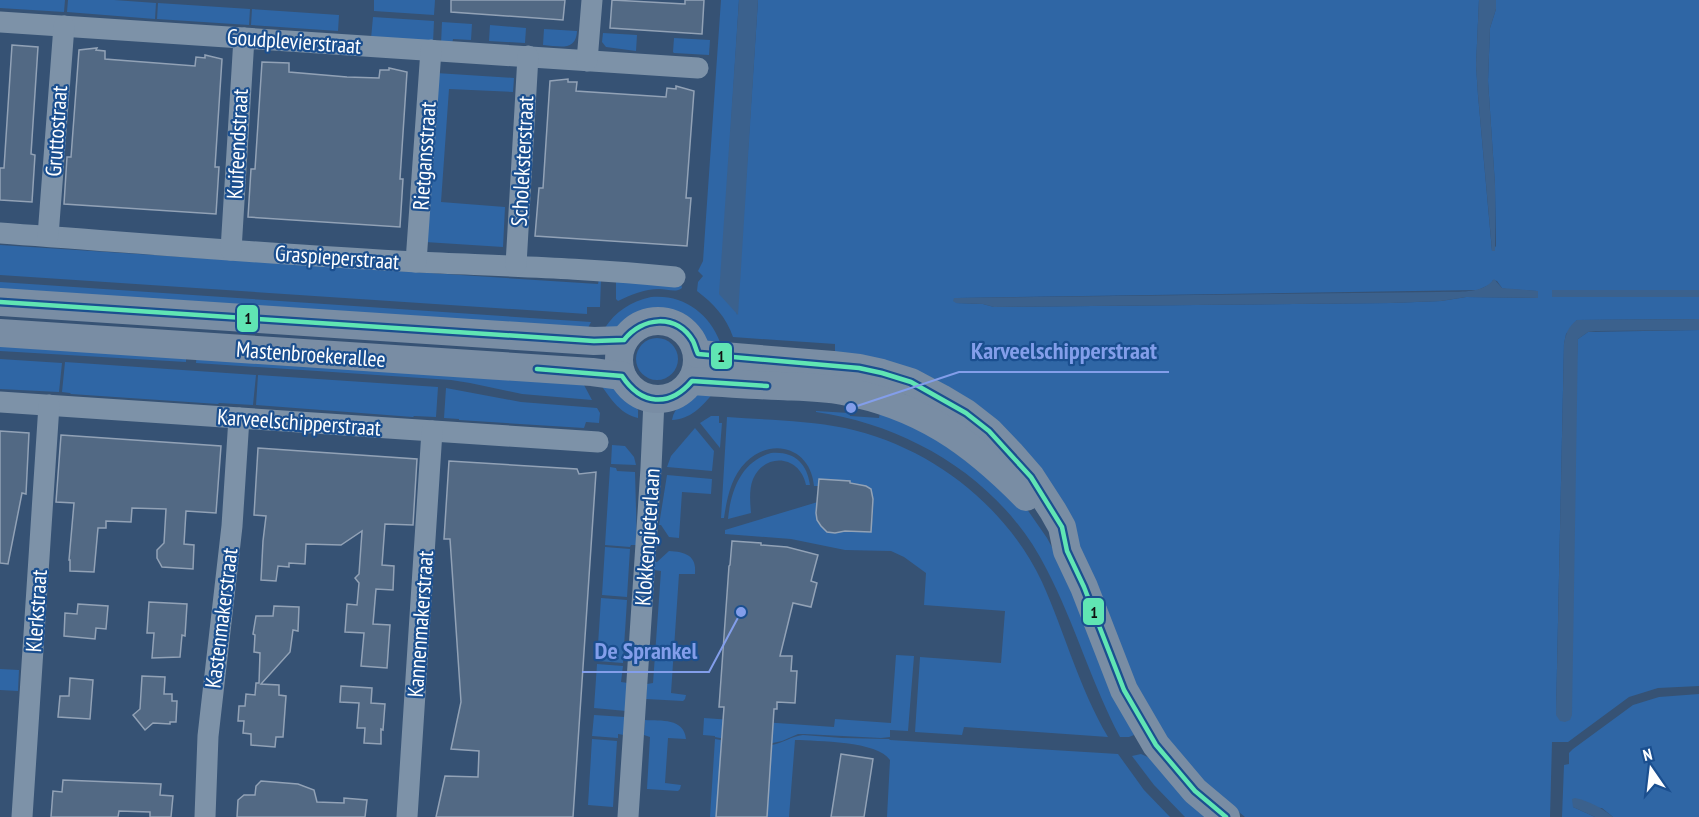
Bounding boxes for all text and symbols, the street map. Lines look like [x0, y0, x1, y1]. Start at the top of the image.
street label: Goudplevierstraat [226, 22, 362, 60]
street label: Gruttostraat [39, 85, 73, 177]
street label: Kuifeendstraat [220, 88, 254, 200]
street label: Scholeksterstraat [505, 95, 539, 227]
street label: Rietgansstraat [406, 101, 442, 211]
street label: Graspieperstraat [274, 239, 400, 275]
line badge: 1 [236, 304, 259, 333]
text: 1 [244, 308, 252, 328]
callout: Karveelschipperstraat [959, 330, 1169, 372]
street label: Mastenbroekerallee [235, 335, 387, 373]
text: Karveelschipperstraat [971, 335, 1157, 366]
line badge: 1 [710, 342, 733, 370]
text: 1 [717, 346, 725, 366]
street label: Karveelschipperstraat [216, 402, 382, 442]
street label: Klokkengieterlaan [628, 467, 666, 607]
street label: Kastenmakerstraat [199, 546, 243, 690]
street label: Kannenmakerstraat [401, 550, 439, 698]
street label: Klerkstraat [19, 569, 53, 653]
line badge: 1 [1082, 597, 1105, 626]
text: 1 [1090, 602, 1098, 622]
callout: De Sprankel [582, 630, 709, 672]
text: De Sprankel [595, 635, 698, 666]
north arrow [1621, 739, 1681, 799]
text: N [1641, 744, 1654, 765]

